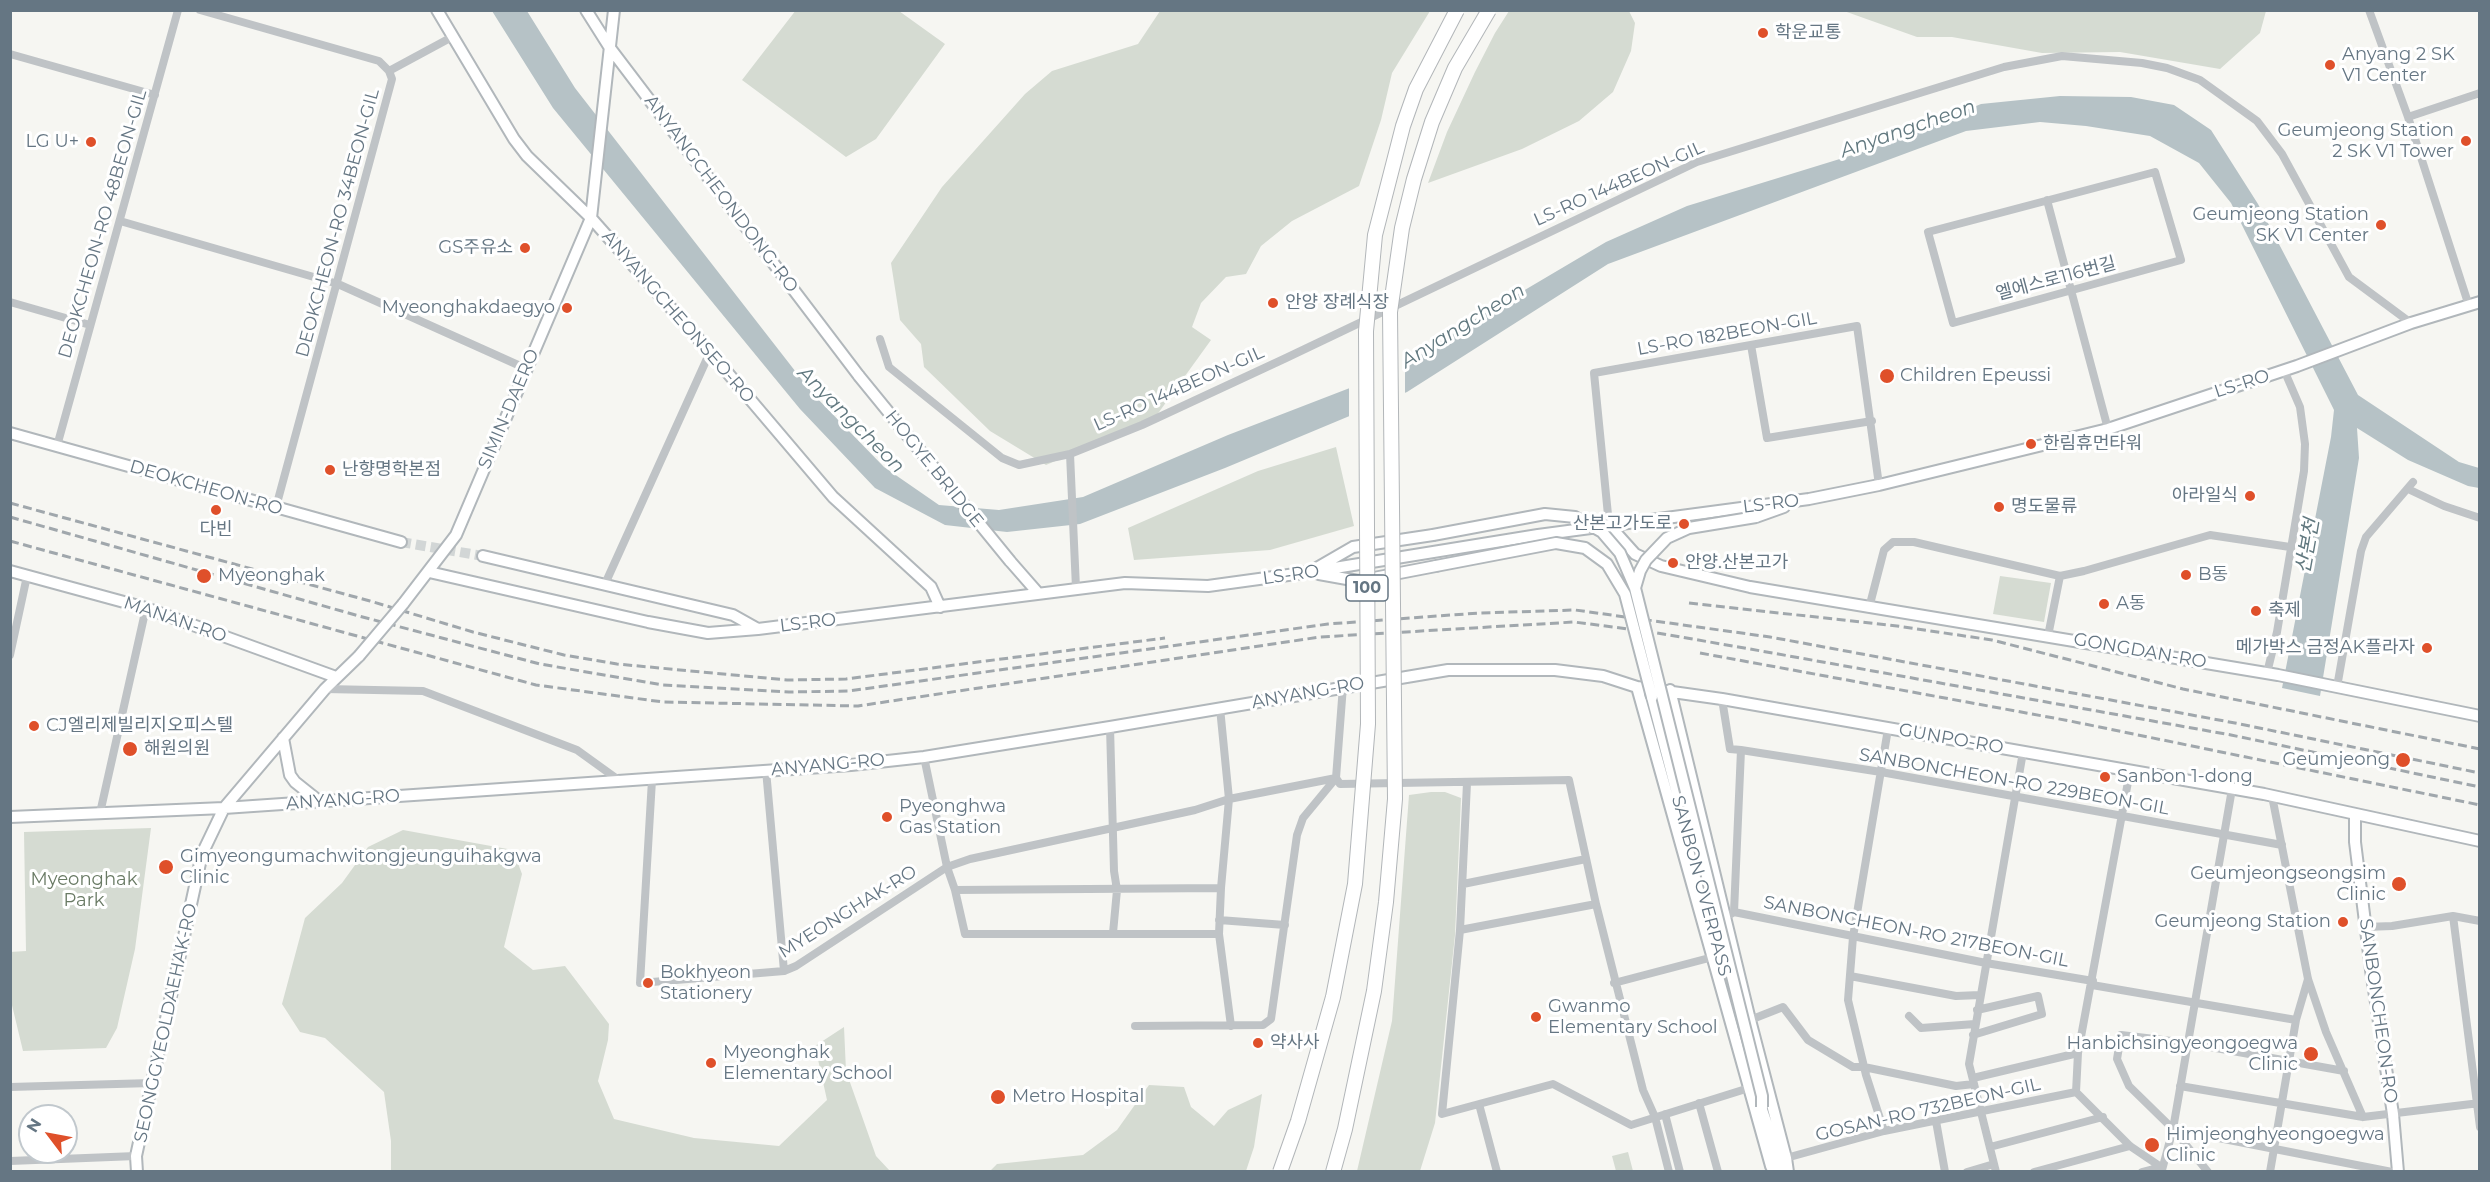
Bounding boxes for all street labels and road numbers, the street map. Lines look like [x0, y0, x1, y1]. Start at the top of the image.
street label: DEOKCHEON-RO 34BEON-GIL [292, 86, 384, 360]
street label: DEOKCHEON-RO 48BEON-GIL [54, 87, 152, 361]
street label: ANYANGCHEONDONG-RO [640, 91, 802, 297]
street label: LS-RO 144BEON-GIL [1531, 137, 1707, 231]
street label: ANYANGCHEONSEO-RO [597, 226, 759, 408]
street label: 엘에스로116번길 [1994, 253, 2118, 305]
street label: LS-RO 182BEON-GIL [1635, 308, 1819, 360]
street label: LS-RO 144BEON-GIL [1091, 342, 1267, 436]
street label: SIMIN-DAERO [474, 346, 544, 472]
street label: LS-RO [2212, 365, 2272, 403]
street label: HOGYE BRIDGE [880, 406, 988, 532]
street label: DEOKCHEON-RO [127, 456, 285, 520]
street label: LS-RO [1741, 490, 1801, 518]
street label: LS-RO [1261, 560, 1321, 590]
road number: 100 [1346, 575, 1388, 601]
street label: MANAN-RO [121, 592, 229, 648]
street label: LS-RO [778, 609, 838, 637]
street label: GONGDAN-RO [2072, 629, 2208, 673]
street label: ANYANG-RO [1250, 672, 1366, 714]
street label: GUNPO-RO [1897, 719, 2005, 759]
street label: SANBONCHEON-RO 229BEON-GIL [1857, 744, 2171, 820]
street label: ANYANG-RO [770, 749, 886, 781]
street label: ANYANG-RO [285, 785, 401, 815]
street label: SANBON OVERPASS [1667, 793, 1735, 979]
street label: MYEONGHAK-RO [775, 861, 921, 963]
street label: SANBONCHEON-RO 217BEON-GIL [1762, 892, 2070, 972]
street label: SEONGGYEOLDAEHAK-RO [130, 901, 202, 1145]
street label: SANBONCHEON-RO [2354, 917, 2402, 1105]
street label: GOSAN-RO 732BEON-GIL [1813, 1074, 2043, 1146]

